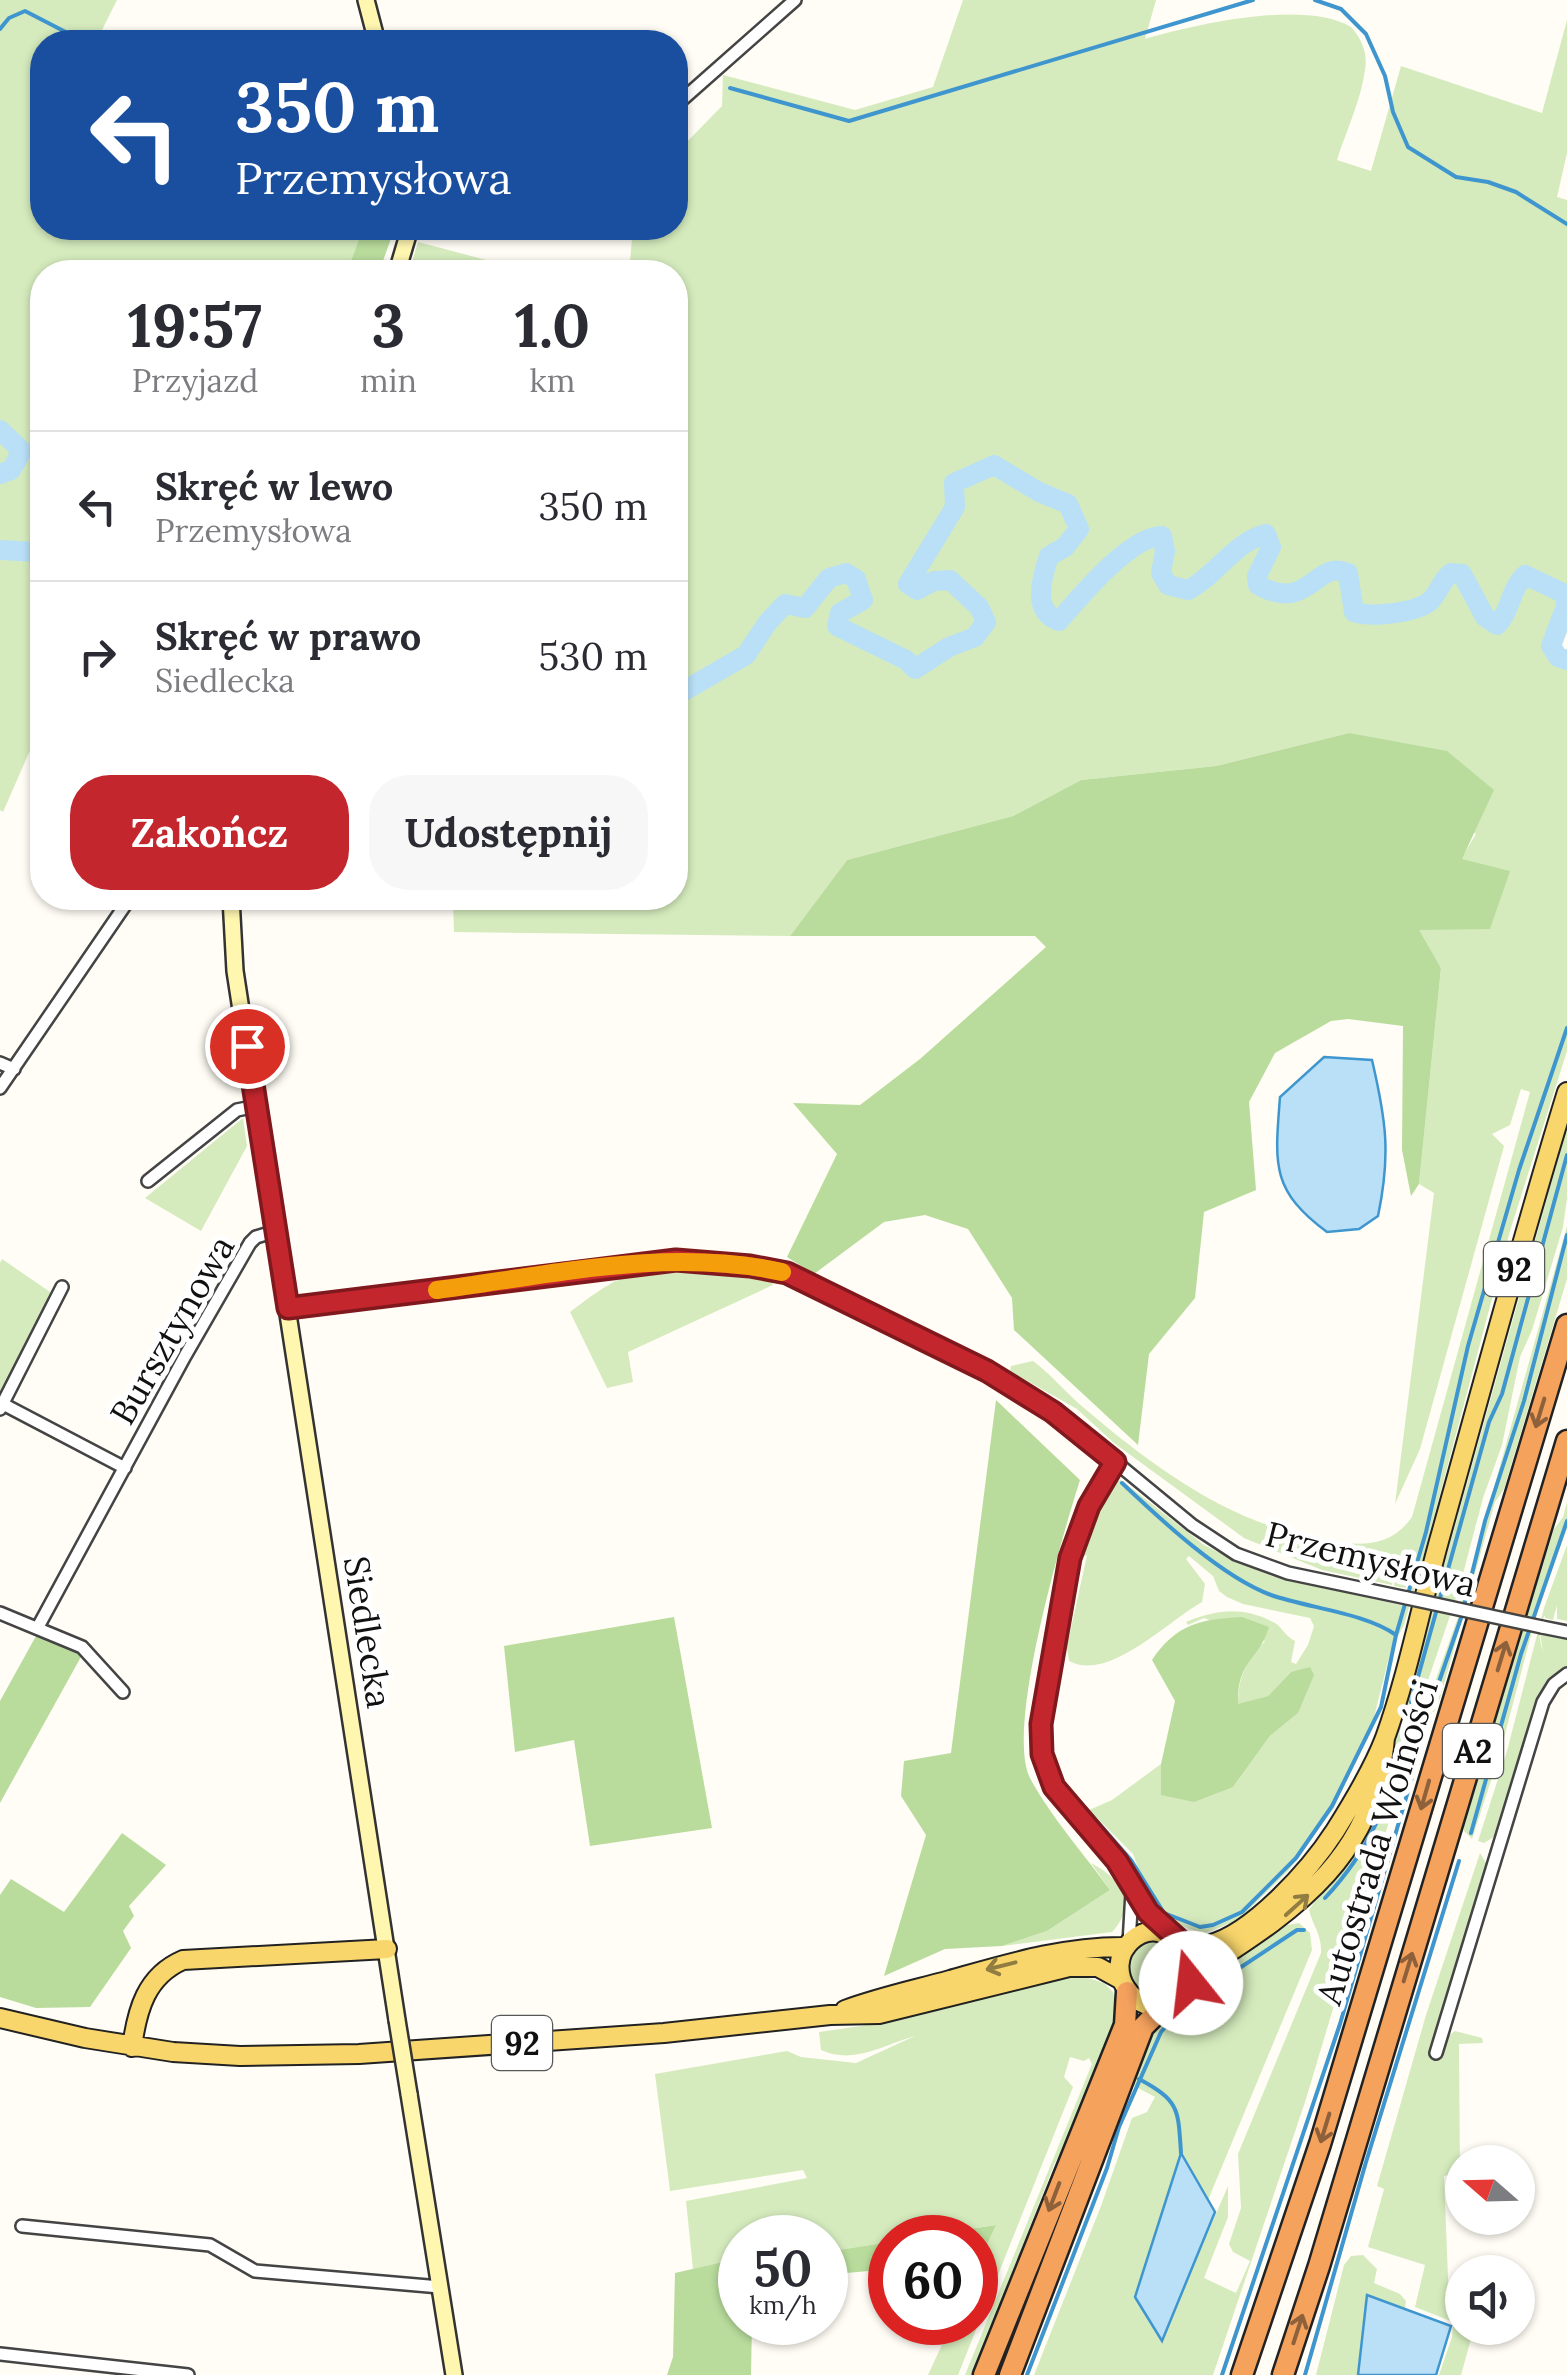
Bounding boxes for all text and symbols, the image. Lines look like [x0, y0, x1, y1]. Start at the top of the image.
text: 350 m [235, 62, 439, 151]
icon: left [70, 70, 200, 200]
text: Przemysłowa [235, 149, 512, 206]
text: 19:57 [128, 287, 262, 363]
text: 3 [372, 287, 405, 363]
text: 1.0 [515, 287, 590, 363]
text: Przyjazd [132, 360, 258, 401]
text: min [360, 360, 417, 401]
text: km [530, 360, 575, 401]
text: Skręć w lewo [155, 462, 393, 510]
icon: left [70, 479, 125, 534]
text: 350 m [539, 482, 648, 530]
text: Przemysłowa [155, 510, 352, 551]
text: Skręć w prawo [155, 612, 421, 660]
icon: right [70, 629, 125, 684]
text: 530 m [539, 632, 648, 680]
text: Siedlecka [155, 660, 295, 701]
button: Zakończ [70, 775, 349, 890]
button: Udostępnij [369, 775, 648, 890]
pin [205, 1004, 290, 1089]
icon: arrive [220, 1019, 275, 1074]
street label: Bursztynowa [100, 1227, 244, 1433]
road number: 92 [1484, 1242, 1544, 1296]
one-way arrow [1530, 1397, 1548, 1428]
street label: Przemysłowa [1261, 1511, 1481, 1607]
street label: Siedlecka [334, 1553, 402, 1711]
one-way arrow [1494, 1641, 1512, 1672]
street label: Autostrada Wolności [1306, 1674, 1448, 2011]
road number: A2 [1443, 1724, 1503, 1778]
one-way arrow [1415, 1779, 1433, 1811]
one-way arrow [1284, 1893, 1309, 1916]
position arrow [1139, 1931, 1243, 2035]
one-way arrow [1400, 1952, 1418, 1983]
one-way arrow [986, 1958, 1018, 1976]
road number: 92 [492, 2016, 552, 2070]
one-way arrow [1315, 2112, 1333, 2144]
north arrow [1445, 2145, 1535, 2235]
map controls [1445, 2145, 1535, 2345]
one-way arrow [1043, 2182, 1061, 2212]
speed limit sign: 60 [868, 2215, 998, 2345]
text: 50 [754, 2236, 812, 2300]
button: sound [1445, 2255, 1535, 2345]
text: km/h [749, 2289, 817, 2321]
one-way arrow [1291, 2313, 1309, 2345]

